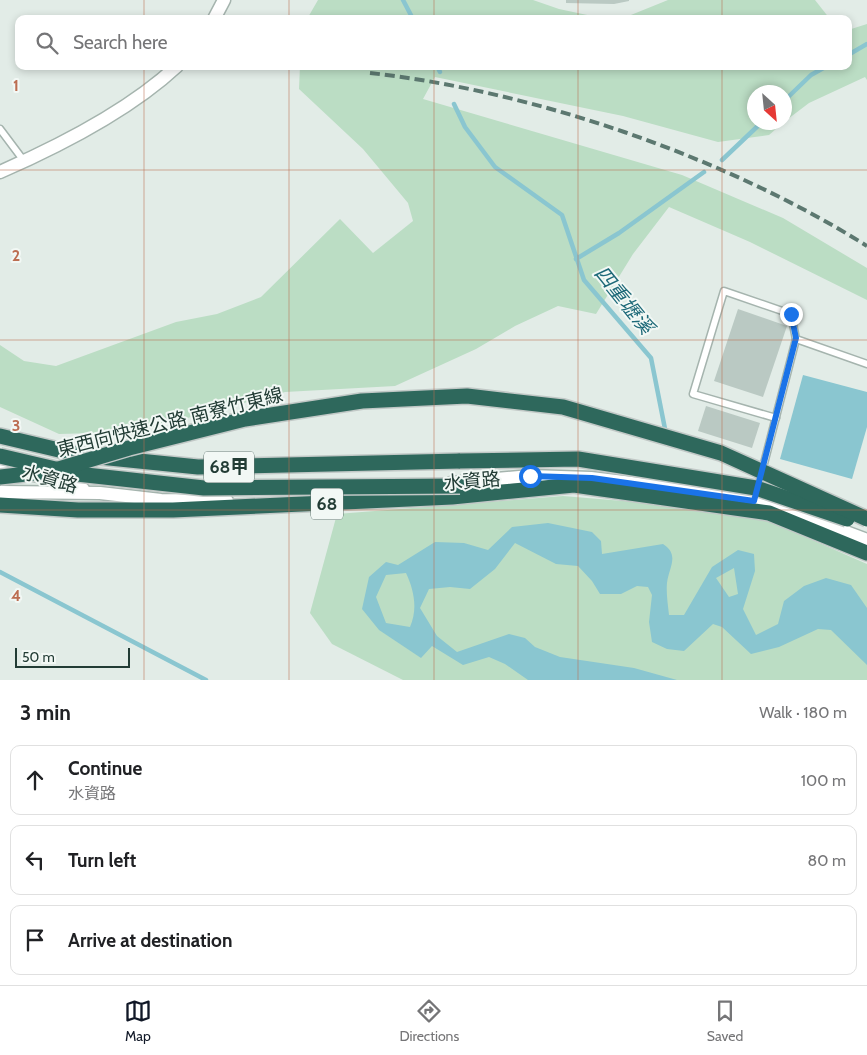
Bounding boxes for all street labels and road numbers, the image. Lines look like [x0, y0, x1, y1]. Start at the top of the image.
street label: 東西向快速公路 南寮竹東線 [55, 383, 285, 461]
road number: 68甲 [204, 452, 254, 482]
street label: 水資路 [19, 460, 81, 498]
street label: 水資路 [443, 467, 501, 495]
road number: 68 [311, 488, 343, 520]

